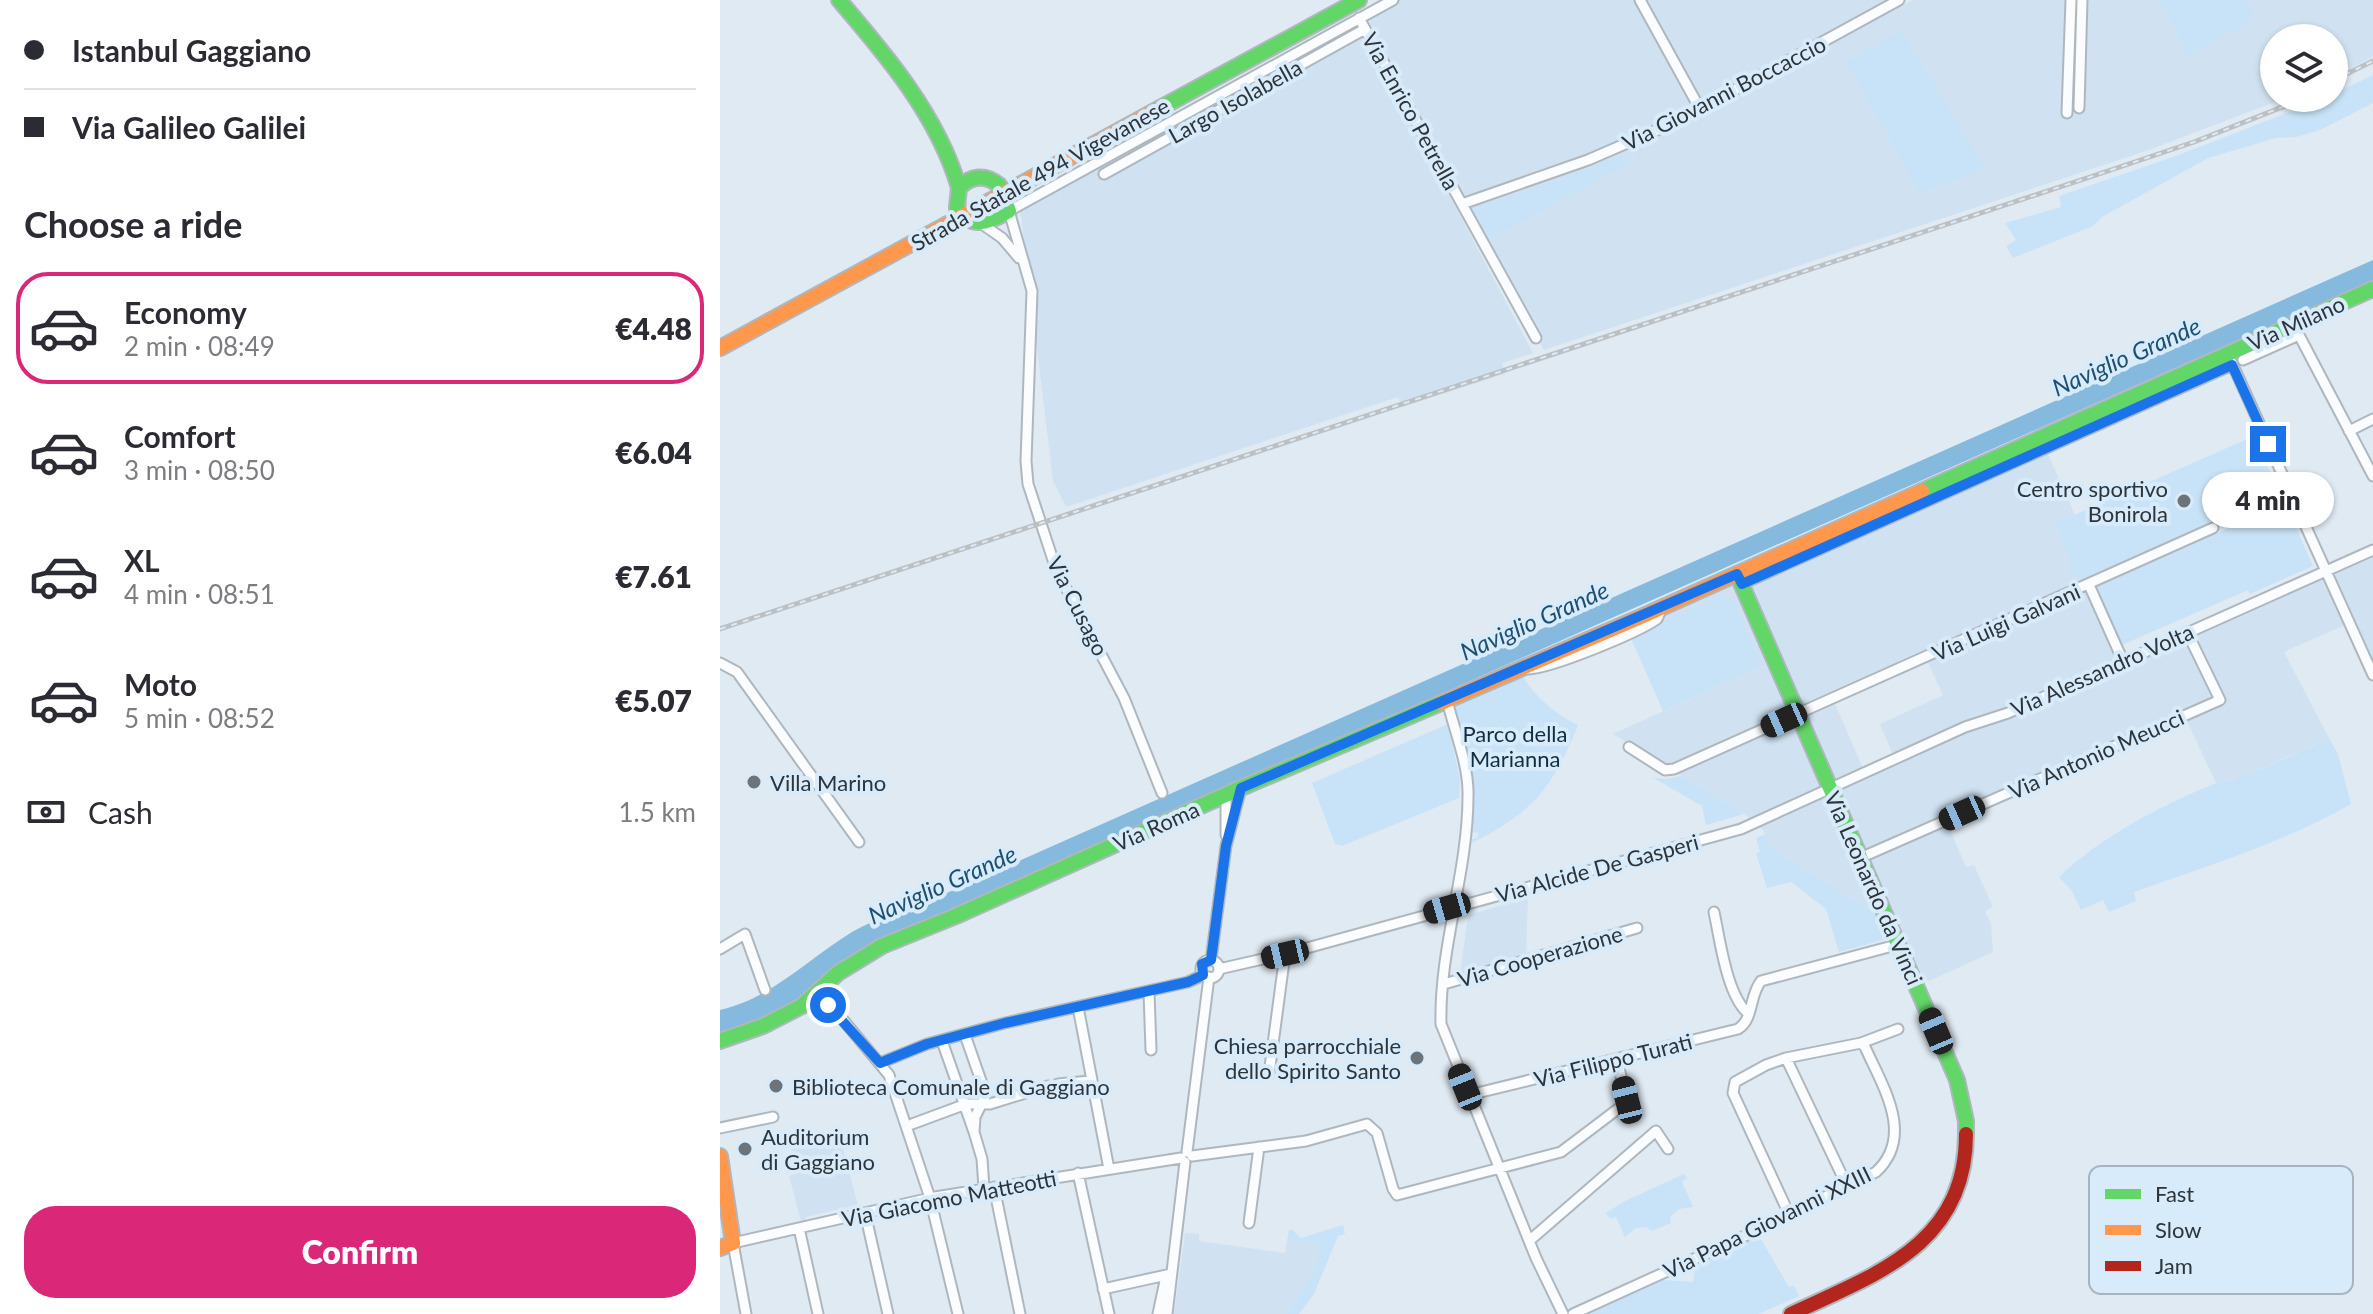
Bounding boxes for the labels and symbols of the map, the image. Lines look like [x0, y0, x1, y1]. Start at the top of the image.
street label: Via Enrico Petrella [1357, 28, 1465, 194]
street label: Via Giovanni Boccaccio [1618, 30, 1830, 156]
street label: Largo Isolabella [1163, 53, 1307, 149]
street label: Strada Statale 494 Vigevanese [906, 92, 1174, 256]
street label: Via Milano [2243, 290, 2349, 356]
water label: Naviglio Grande [2047, 310, 2205, 402]
route end [2250, 426, 2286, 462]
callout: 4 min [2202, 472, 2334, 528]
place label: Centro sportivo Bonirola [2017, 475, 2168, 527]
marker: Centro sportivo Bonirola [2175, 492, 2193, 510]
street label: Via Cusago [1042, 552, 1114, 660]
water label: Naviglio Grande [1455, 574, 1613, 666]
street label: Via Luigi Galvani [1928, 577, 2084, 667]
street label: Via Alessandro Volta [2007, 618, 2197, 722]
car [1757, 699, 1811, 741]
street label: Via Antonio Meucci [2004, 703, 2188, 805]
park label: Parco della Marianna [1462, 720, 1568, 772]
place label: Villa Marino [770, 769, 886, 796]
marker: Villa Marino [745, 773, 763, 791]
street label: Via Leonardo da Vinci [1819, 787, 1929, 989]
car [1935, 792, 1989, 834]
street label: Via Roma [1109, 795, 1203, 857]
street label: Via Alcide De Gasperi [1493, 828, 1701, 908]
water label: Naviglio Grande [863, 838, 1021, 930]
car [1421, 890, 1473, 926]
street label: Via Cooperazione [1454, 920, 1626, 992]
car [1259, 937, 1311, 971]
route start [810, 987, 846, 1023]
car [1916, 1004, 1956, 1058]
street label: Via Filippo Turati [1531, 1027, 1695, 1093]
place label: Chiesa parrocchiale dello Spirito Santo [1214, 1032, 1401, 1084]
marker: Chiesa parrocchiale dello Spirito Santo [1408, 1049, 1426, 1067]
car [1445, 1060, 1485, 1114]
place label: Biblioteca Comunale di Gaggiano [792, 1073, 1110, 1100]
car [1610, 1074, 1644, 1126]
marker: Biblioteca Comunale di Gaggiano [767, 1077, 785, 1095]
place label: Auditorium di Gaggiano [761, 1123, 875, 1175]
marker: Auditorium di Gaggiano [736, 1140, 754, 1158]
street label: Via Papa Giovanni XXIII [1659, 1160, 1875, 1284]
street label: Via Giacomo Matteotti [839, 1164, 1059, 1232]
legend [2089, 1166, 2353, 1294]
text: Fast [2155, 1180, 2194, 1207]
text: Slow [2155, 1216, 2202, 1243]
text: Jam [2155, 1252, 2193, 1279]

